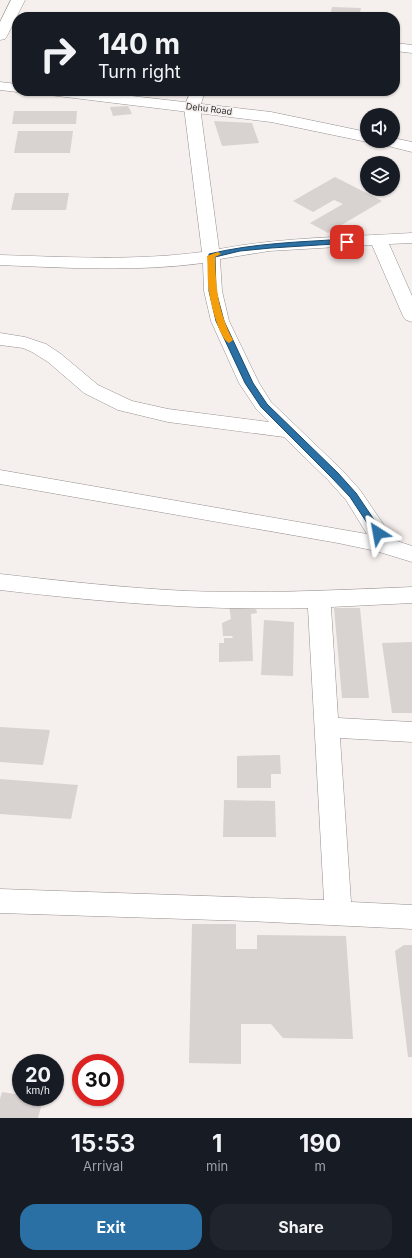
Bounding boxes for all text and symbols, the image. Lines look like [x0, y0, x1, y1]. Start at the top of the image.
text: 140 m [98, 27, 180, 61]
icon: right [32, 28, 84, 80]
text: Turn right [98, 61, 181, 82]
street label: Dehu Road [185, 100, 233, 117]
map controls [360, 108, 400, 196]
button: sound [360, 108, 400, 148]
button: layers [360, 156, 400, 196]
pin [330, 225, 364, 259]
icon: arrive [336, 231, 358, 253]
position arrow [357, 512, 399, 554]
speed limit sign: 30 [72, 1054, 124, 1106]
text: 20 [25, 1063, 51, 1087]
text: km/h [26, 1084, 50, 1096]
text: 15:53 [71, 1129, 135, 1158]
text: 1 [212, 1129, 222, 1158]
text: 190 [299, 1129, 341, 1158]
text: Arrival [83, 1158, 123, 1174]
text: min [206, 1158, 228, 1174]
text: m [314, 1158, 326, 1174]
button: Exit [20, 1204, 202, 1250]
button: Share [210, 1204, 392, 1250]

